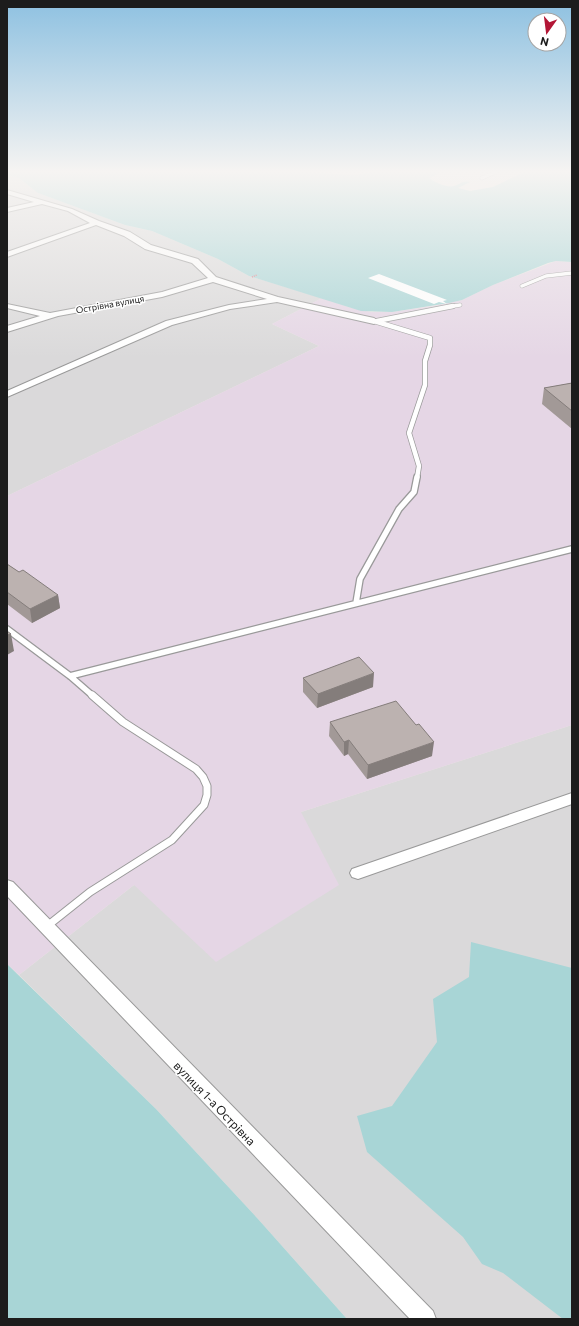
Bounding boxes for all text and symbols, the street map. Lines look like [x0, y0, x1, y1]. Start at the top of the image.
north arrow [527, 12, 567, 52]
text: N [539, 35, 550, 49]
street label: Острівна вулиця [75, 293, 145, 315]
street label: вулиця 1-а Острівна [171, 1058, 259, 1148]

